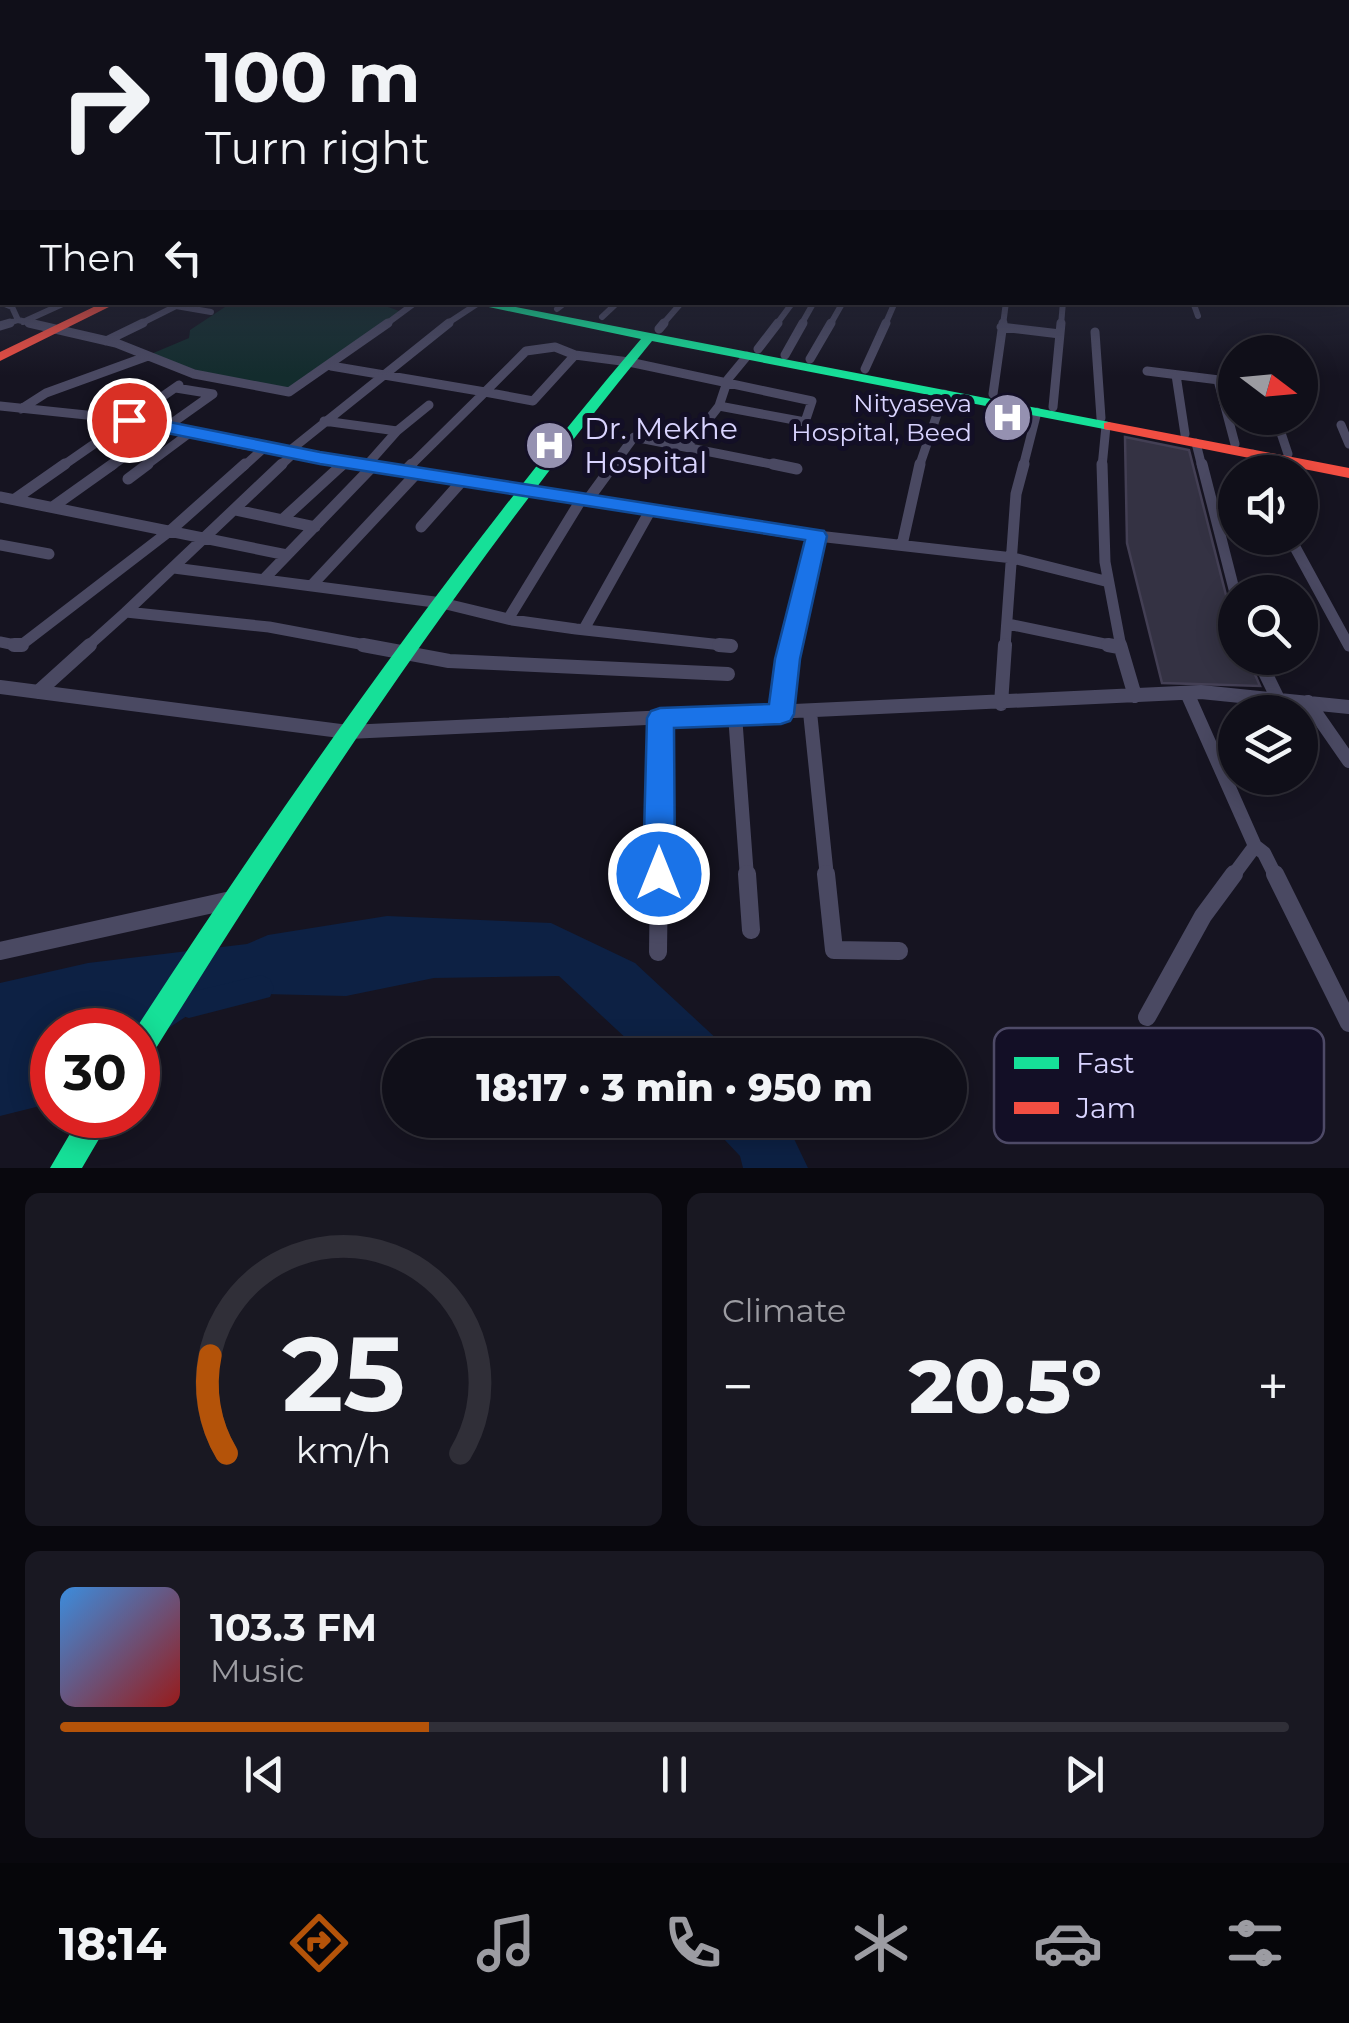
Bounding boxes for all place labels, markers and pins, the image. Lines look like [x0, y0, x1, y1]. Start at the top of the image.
pin [87, 378, 172, 463]
place label: Nityaseva Hospital, Beed [791, 388, 972, 447]
hospital icon: Nityaseva Hospital, Beed [981, 391, 1033, 443]
place label: Dr. Mekhe Hospital [584, 410, 738, 481]
hospital icon: Dr. Mekhe Hospital [523, 420, 575, 472]

